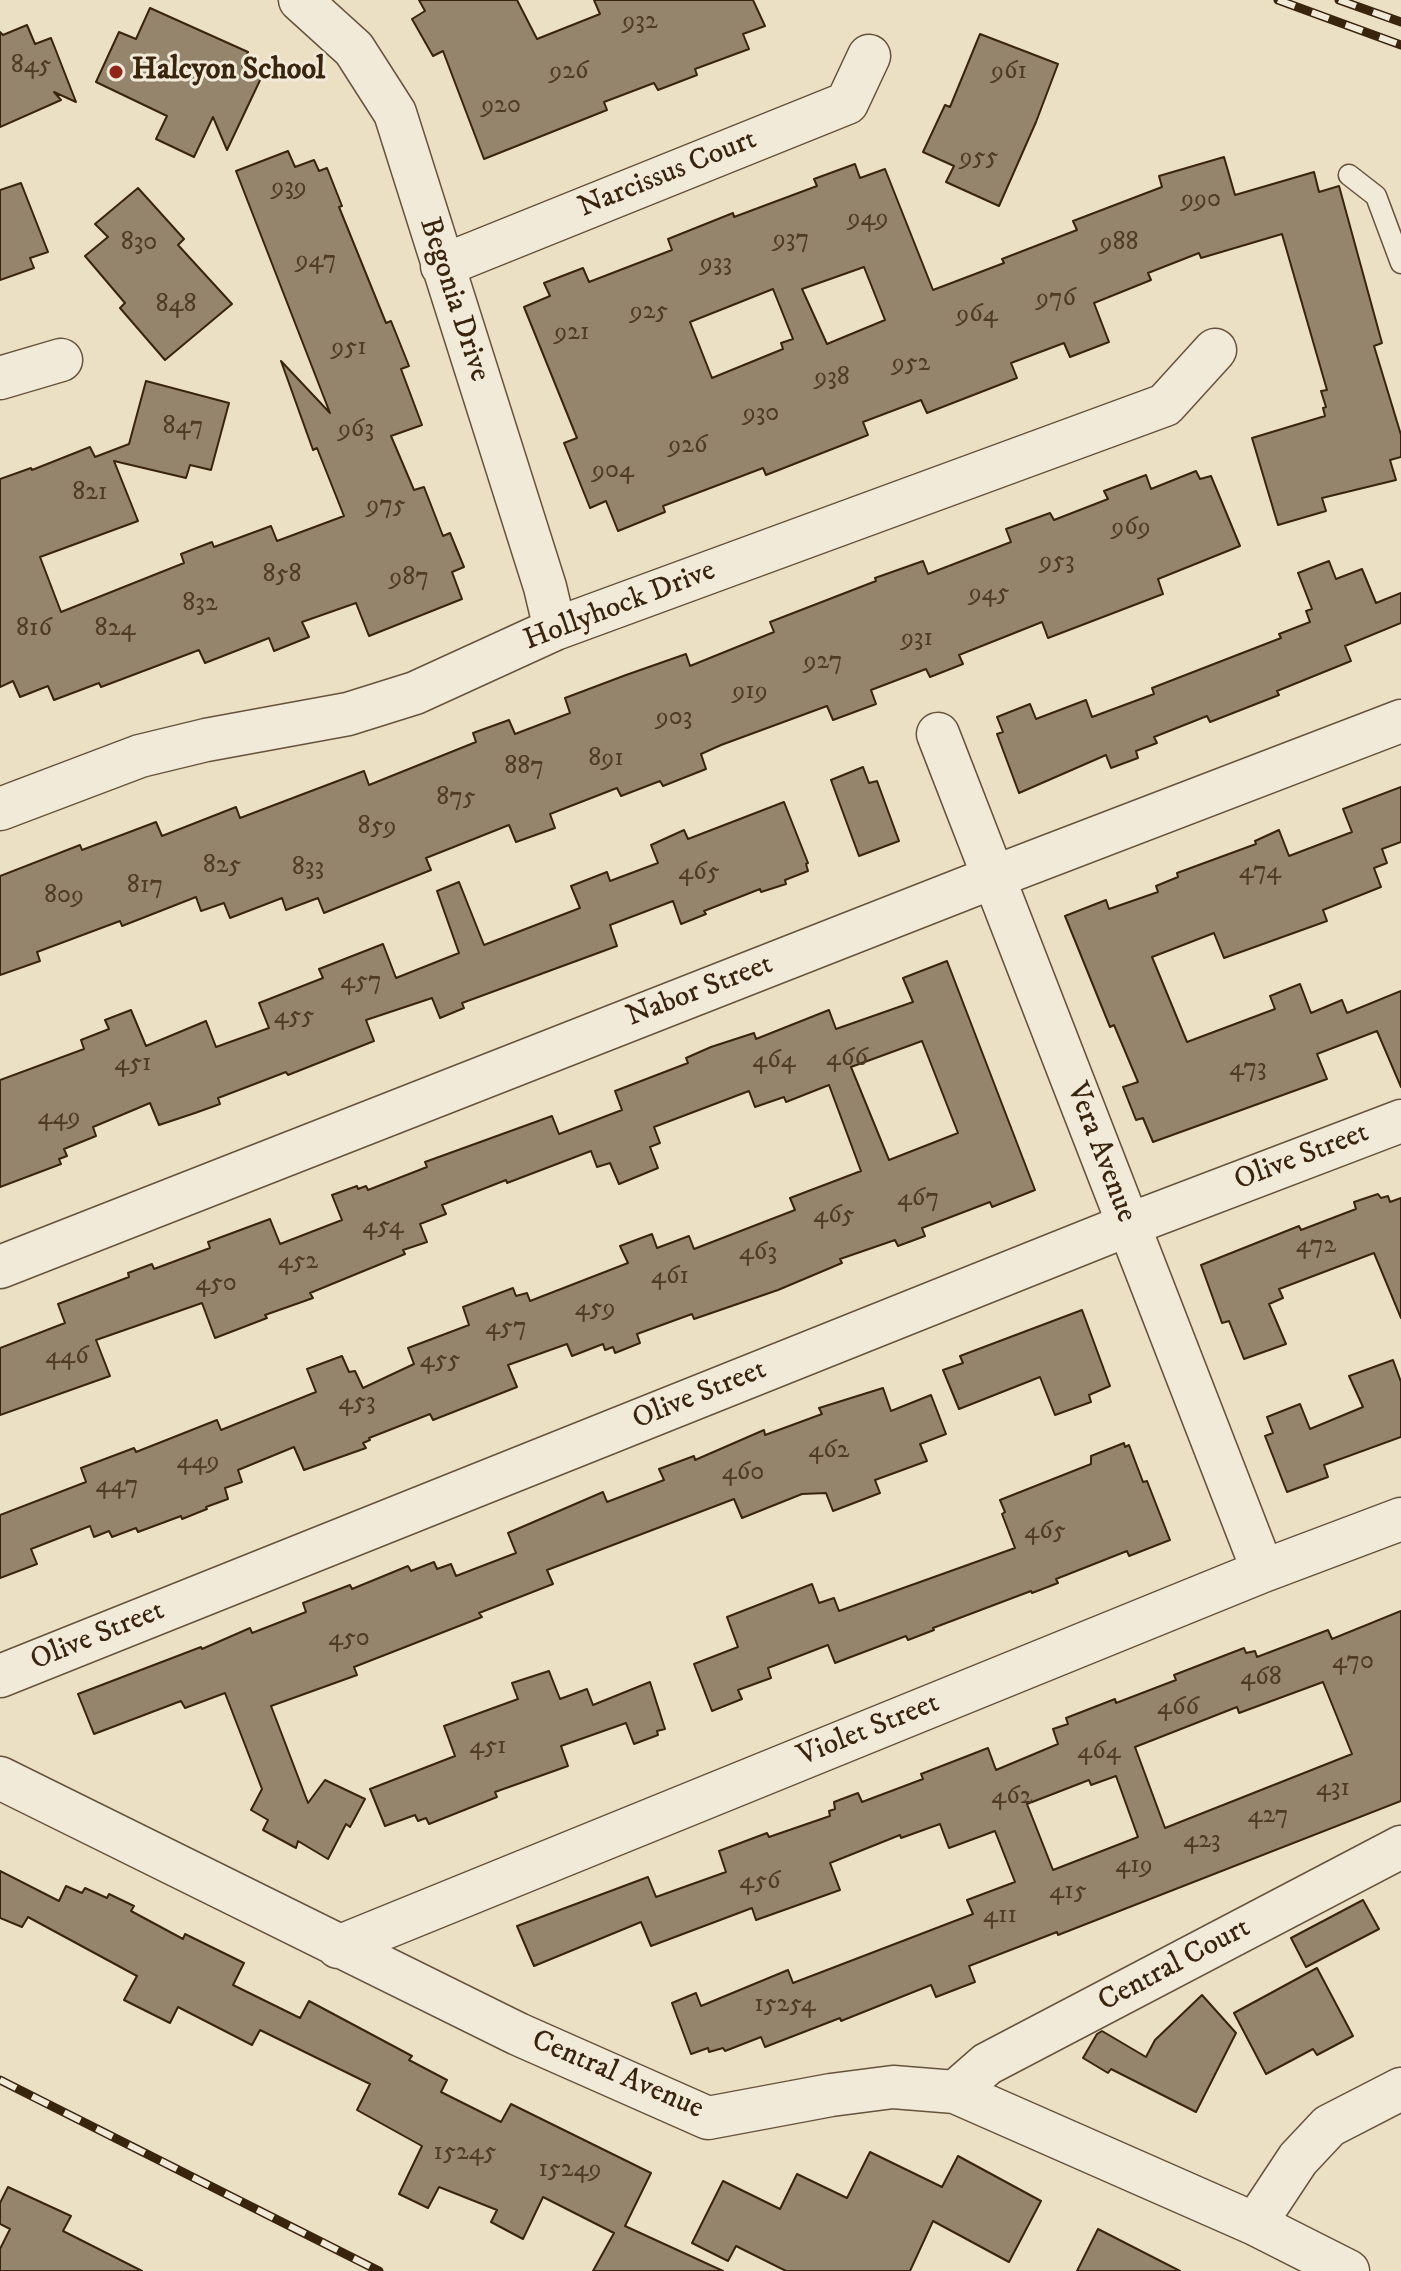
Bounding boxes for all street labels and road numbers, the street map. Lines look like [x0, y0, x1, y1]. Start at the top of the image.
street label: Narcissus Court [574, 123, 762, 227]
street label: Begonia Drive [410, 214, 496, 386]
street label: Hollyhock Drive [519, 554, 721, 660]
street label: Nabor Street [622, 948, 778, 1036]
street label: Vera Avenue [1057, 1078, 1143, 1228]
street label: Olive Street [1230, 1116, 1374, 1200]
street label: Olive Street [628, 1353, 772, 1439]
street label: Olive Street [26, 1594, 170, 1680]
street label: Violet Street [793, 1686, 945, 1776]
street label: Central Court [1093, 1911, 1257, 2021]
street label: Central Avenue [526, 2024, 708, 2128]

